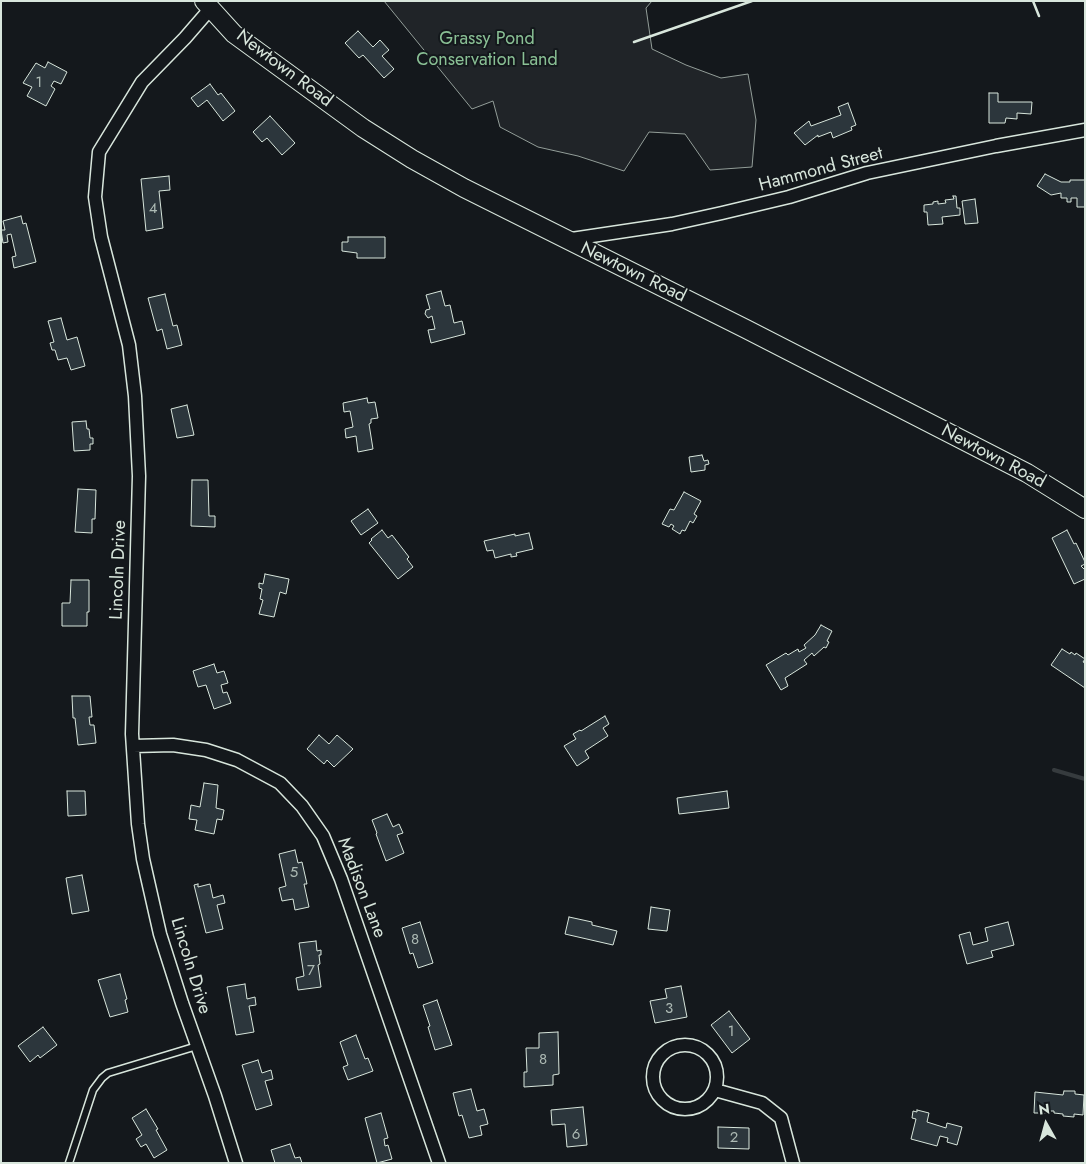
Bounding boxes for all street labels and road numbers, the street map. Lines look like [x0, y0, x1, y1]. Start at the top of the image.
street label: Newtown Road [232, 26, 336, 112]
street label: Hammond Street [757, 143, 885, 197]
street label: Newtown Road [577, 238, 689, 308]
street label: Newtown Road [937, 420, 1049, 494]
street label: Lincoln Drive [106, 520, 132, 620]
street label: Madison Lane [332, 835, 390, 941]
street label: Lincoln Drive [165, 915, 215, 1017]

